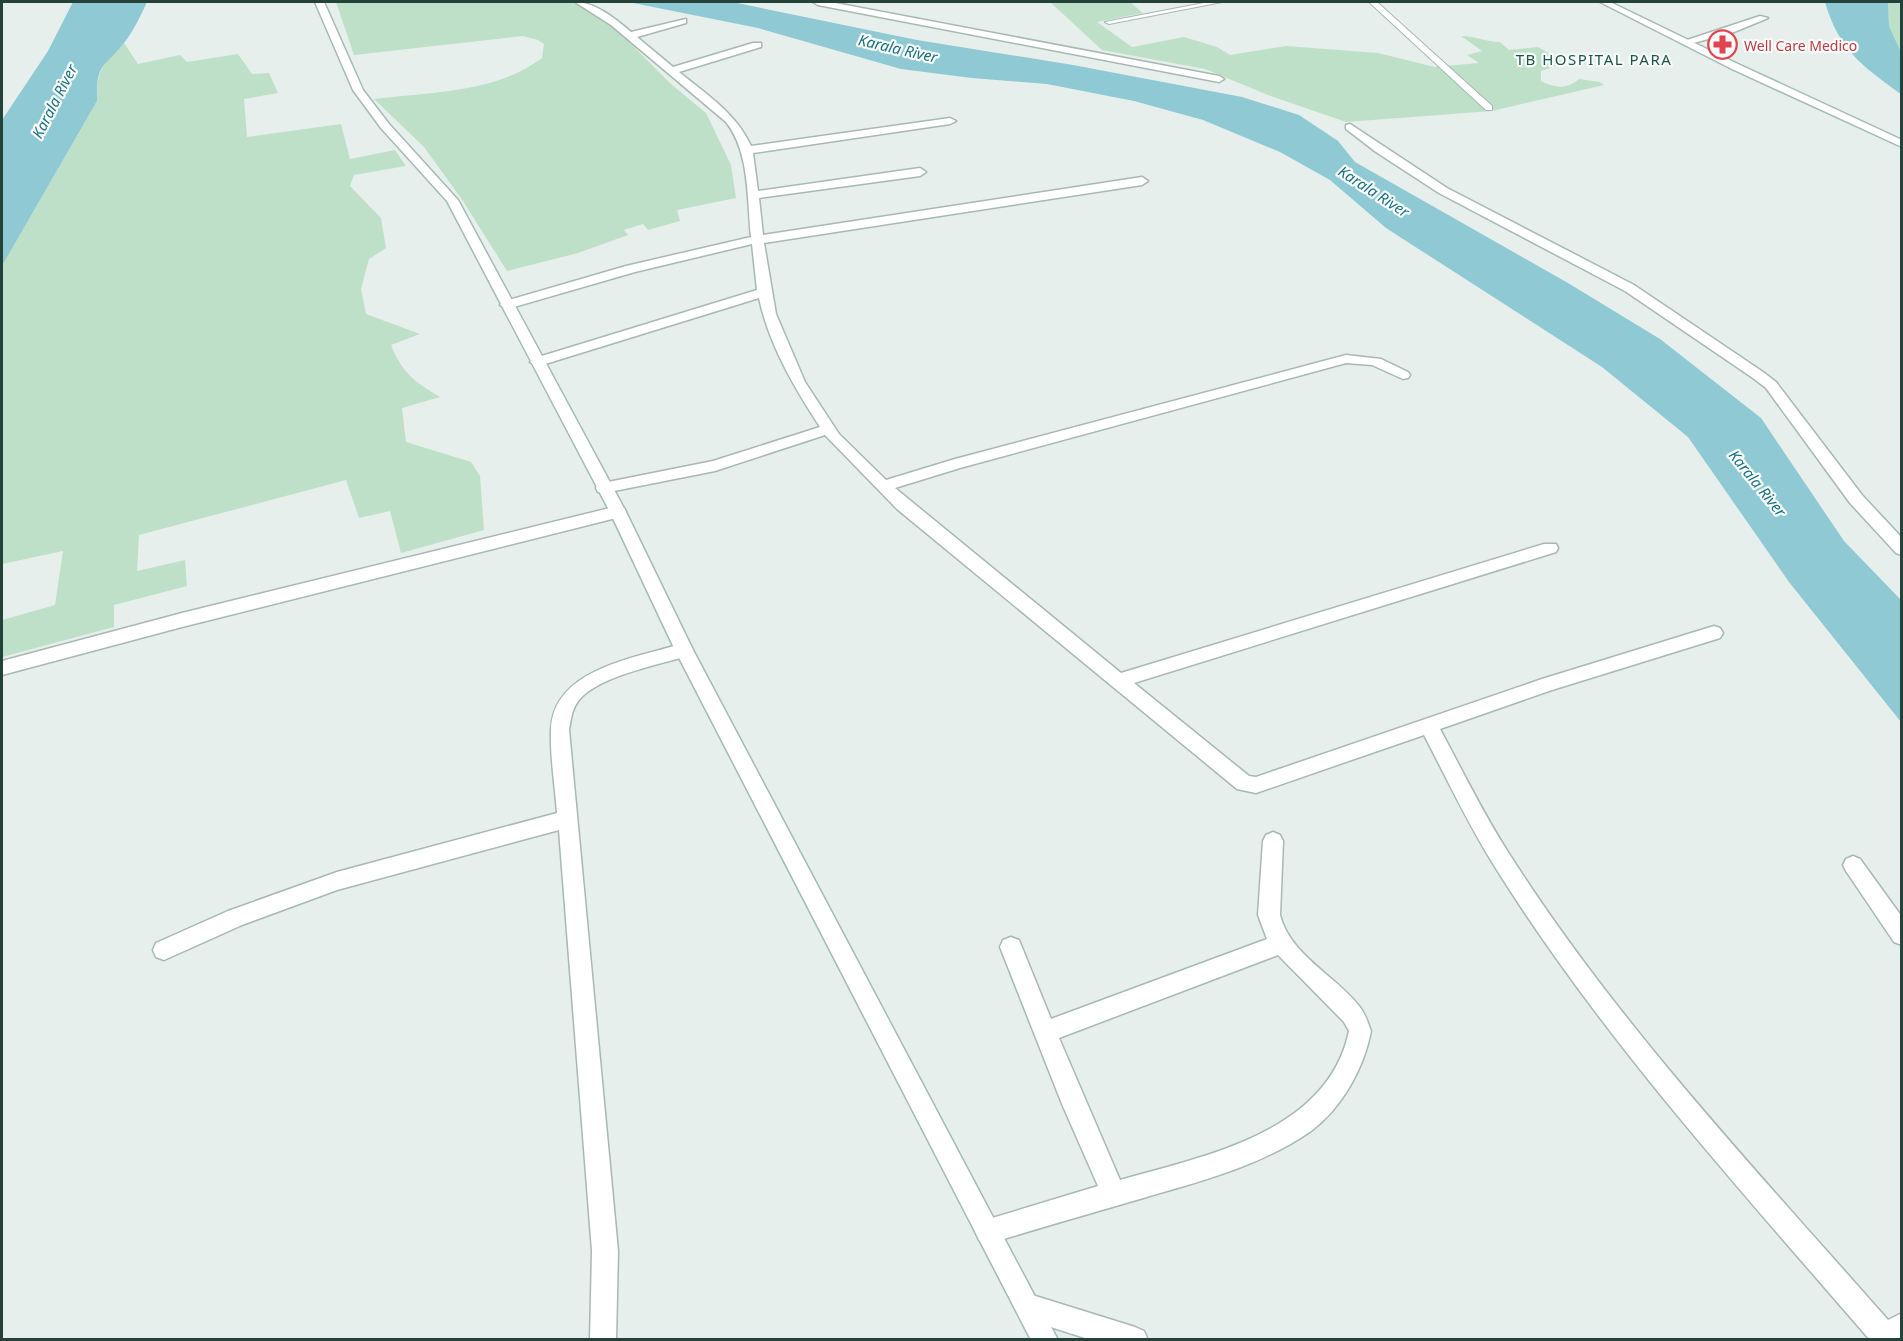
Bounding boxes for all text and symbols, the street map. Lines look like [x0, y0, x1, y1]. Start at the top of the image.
water label: Karala River [857, 29, 940, 67]
pharmacy icon: Well Care Medico [1707, 29, 1739, 61]
place label: Well Care Medico [1744, 36, 1857, 55]
district label: TB HOSPITAL PARA [1516, 49, 1672, 69]
water label: Karala River [27, 60, 82, 141]
water label: Karala River [1335, 161, 1414, 222]
water label: Karala River [1725, 445, 1792, 521]

